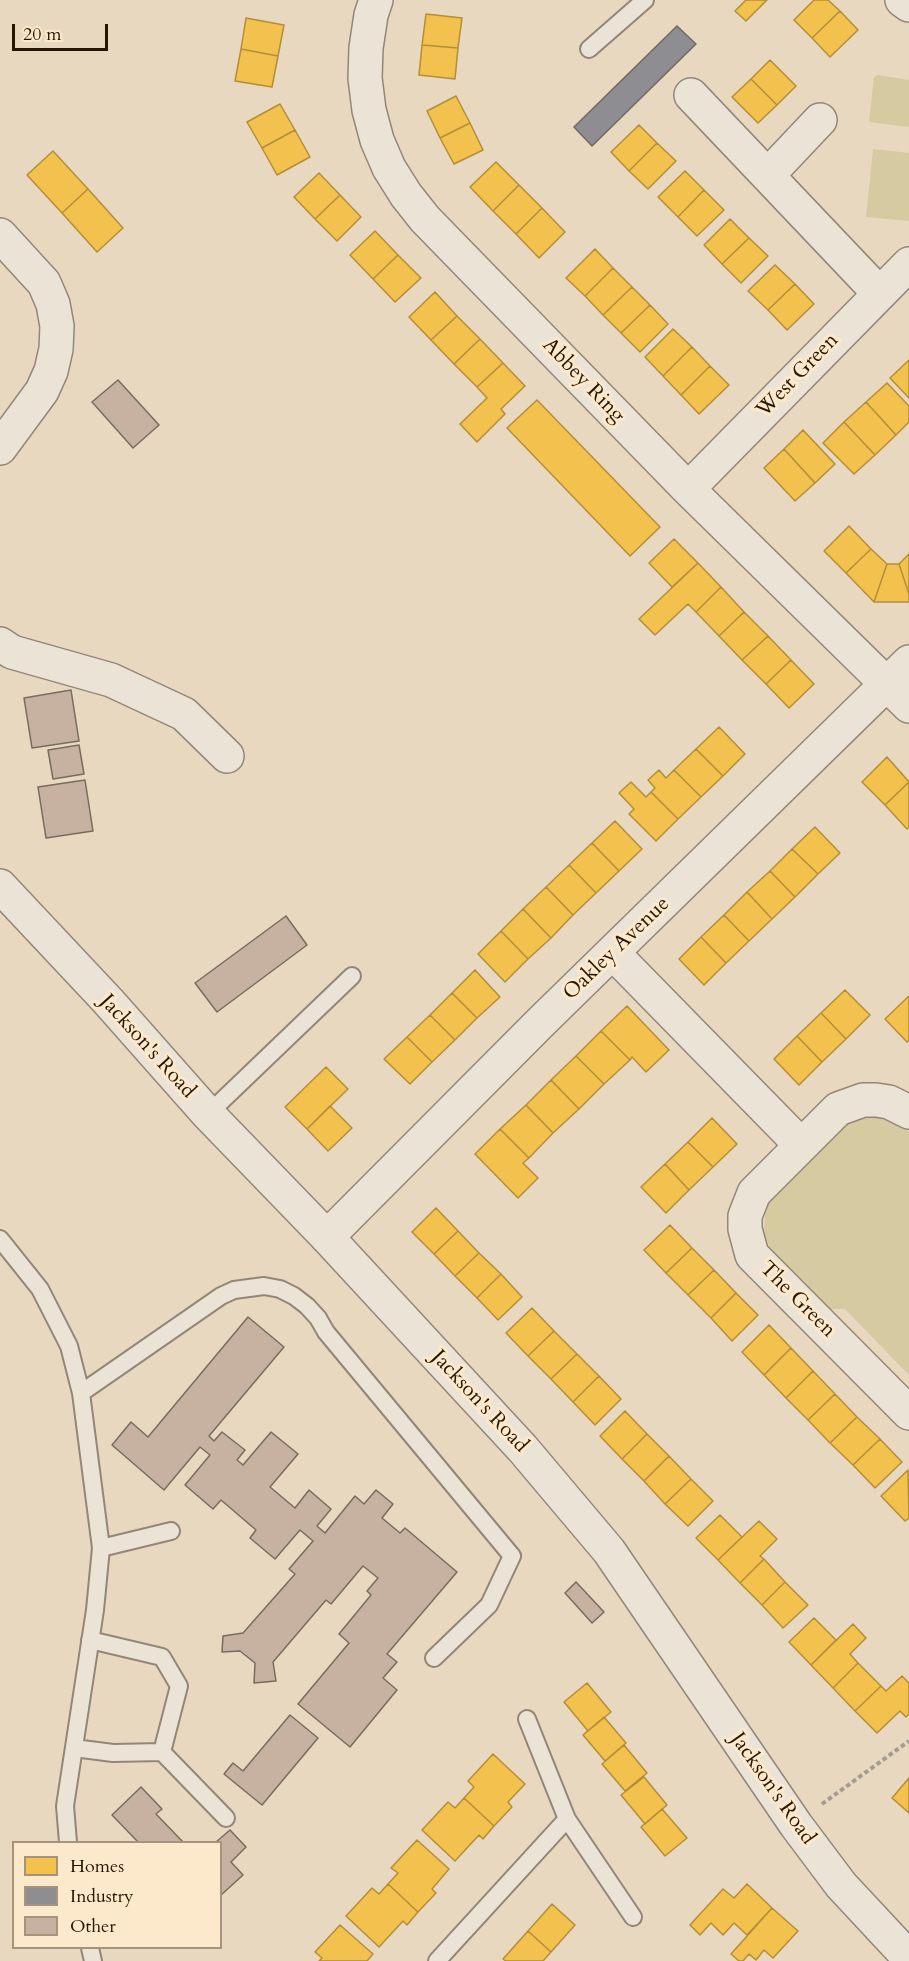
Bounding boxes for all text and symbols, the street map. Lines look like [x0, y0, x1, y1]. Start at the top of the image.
scale bar [15, 12, 111, 50]
text: 20 m [23, 22, 62, 47]
street label: West Green [752, 329, 844, 423]
street label: Abbey Ring [536, 333, 630, 429]
street label: Oakley Avenue [559, 892, 675, 1006]
street label: Jackson's Road [94, 990, 200, 1104]
street label: The Green [754, 1257, 840, 1343]
street label: Jackson's Road [425, 1346, 533, 1458]
street label: Jackson's Road [724, 1728, 820, 1850]
legend [12, 1841, 222, 1949]
text: Homes [70, 1854, 124, 1879]
text: Industry [70, 1884, 134, 1909]
text: Other [70, 1914, 116, 1939]

